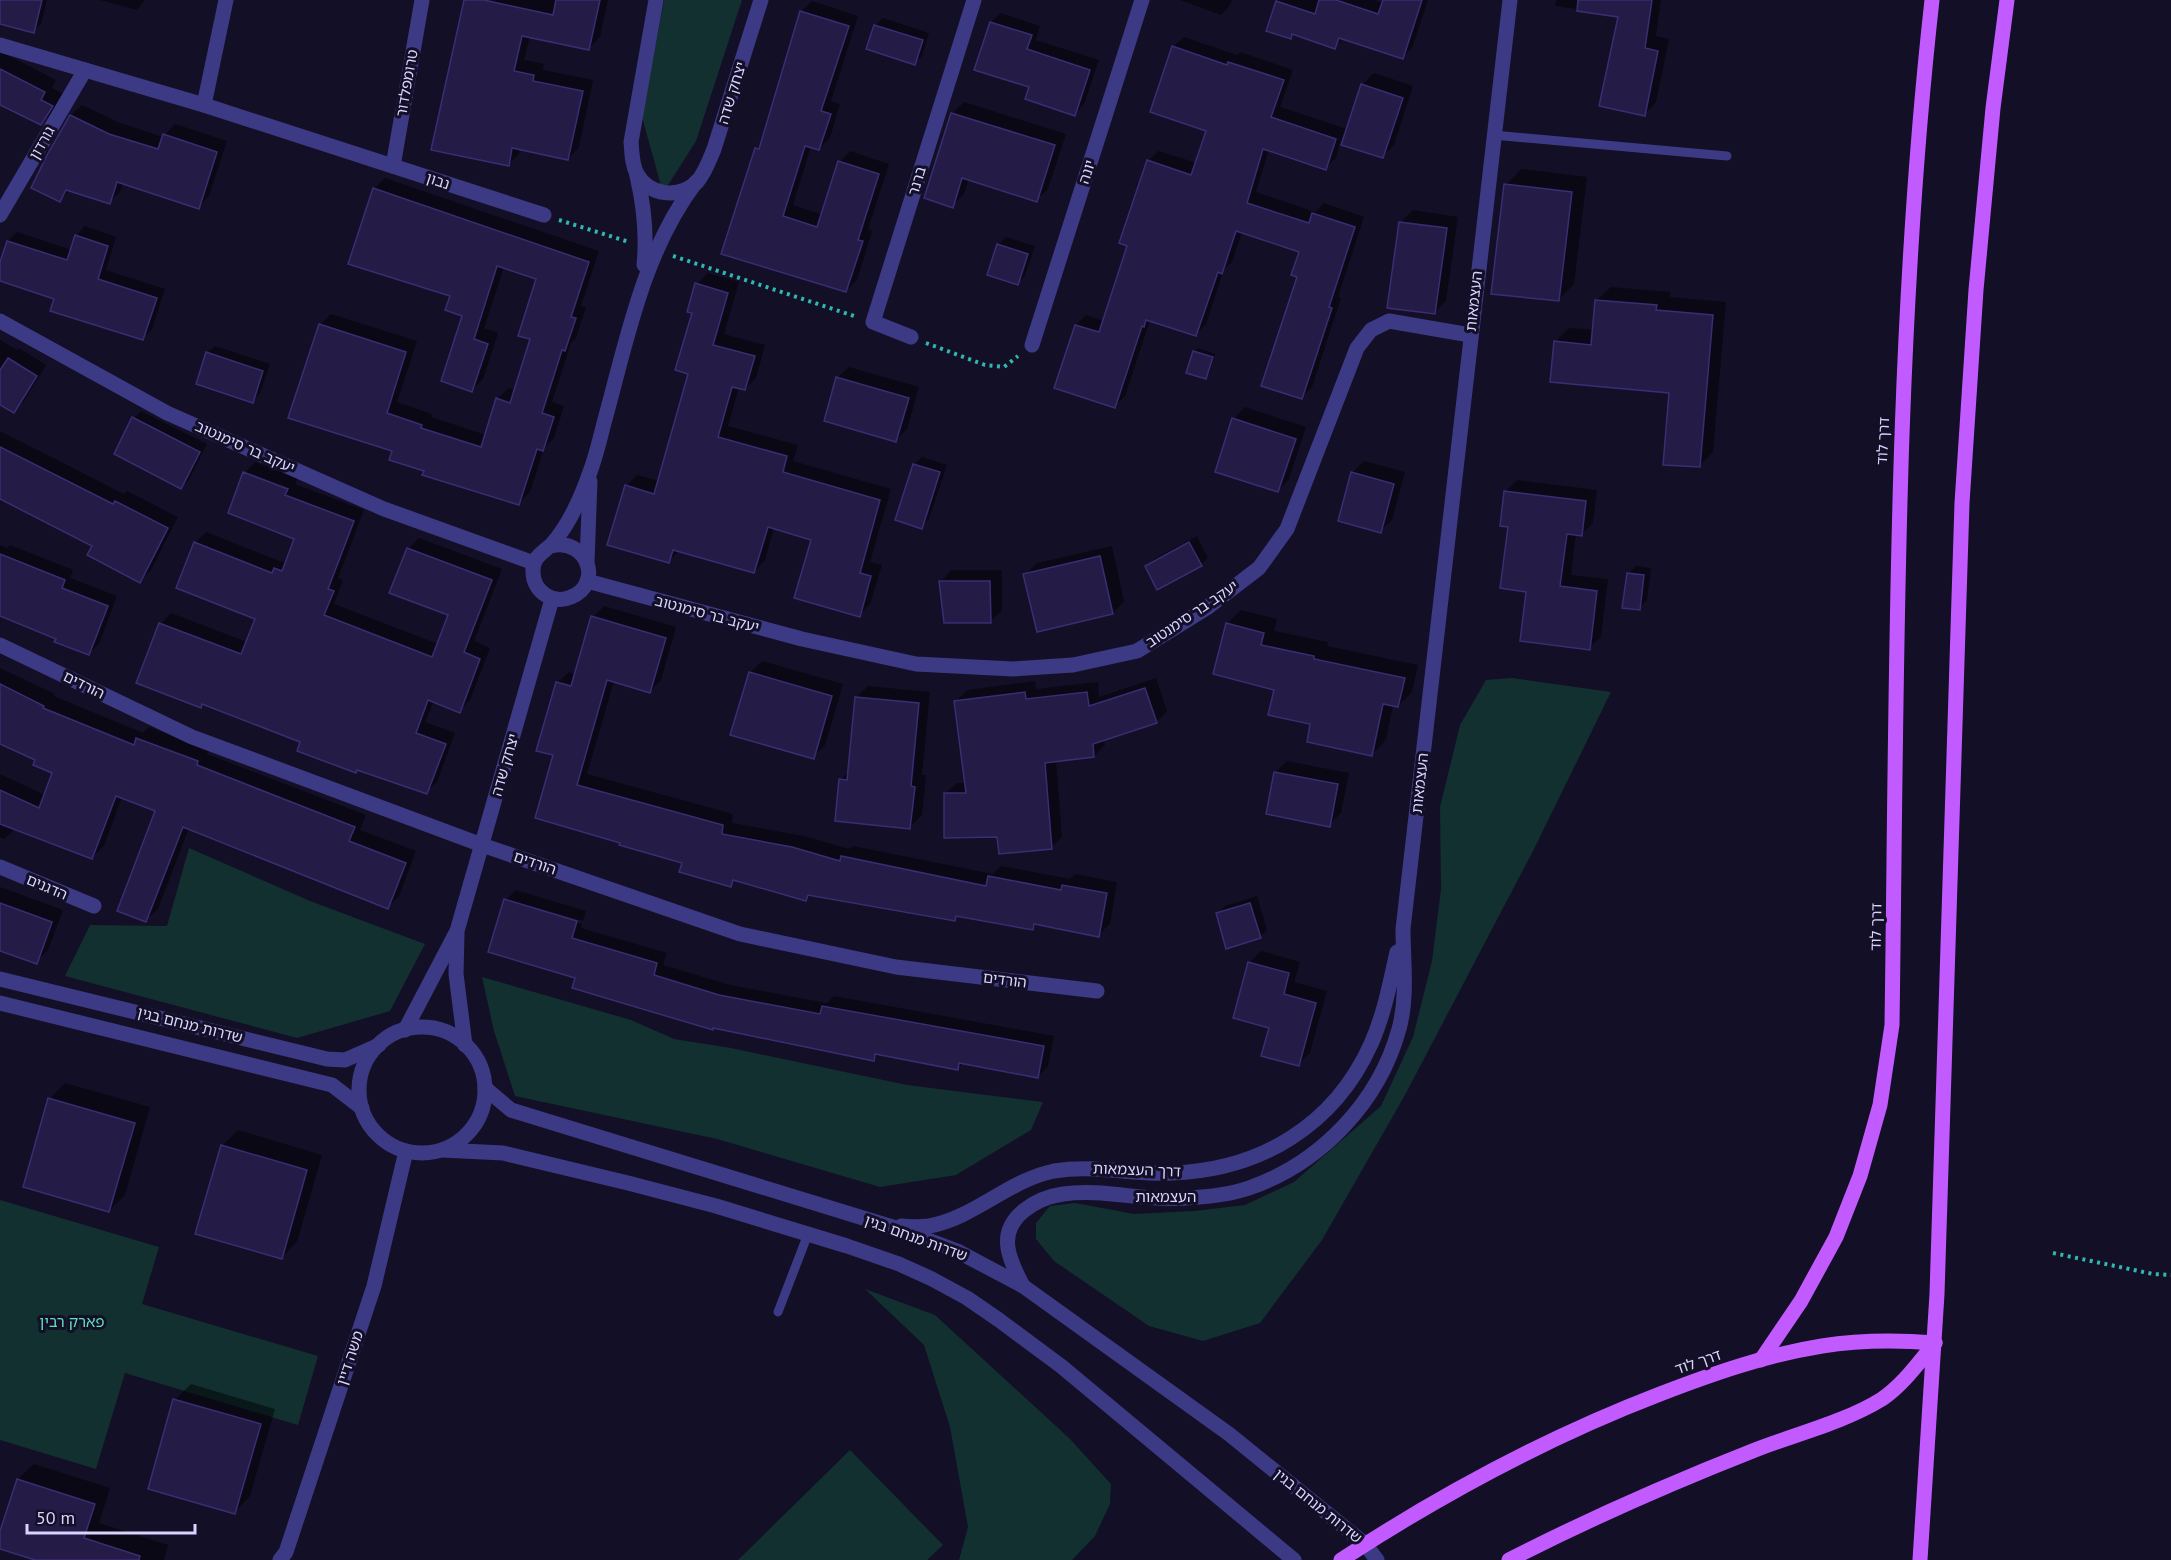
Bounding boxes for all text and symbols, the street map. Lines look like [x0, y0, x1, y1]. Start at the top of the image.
street label: טרומפלדור [391, 48, 422, 118]
street label: יצחק שדה [713, 59, 750, 126]
street label: גורדון [24, 122, 59, 163]
street label: יונה [1074, 157, 1099, 186]
street label: ברנר [903, 164, 930, 198]
street label: נבון [424, 168, 452, 193]
street label: העצמאות [1461, 270, 1486, 332]
street label: יעקב בר סימנטוב [192, 416, 298, 477]
street label: דרך לוד [1872, 417, 1893, 465]
street label: יעקב בר סימנטוב [1142, 576, 1241, 651]
street label: יעקב בר סימנטוב [653, 590, 761, 637]
street label: הורדים [60, 666, 108, 703]
street label: יצחק שדה [487, 731, 523, 798]
street label: העצמאות [1407, 752, 1432, 814]
street label: הורדים [511, 846, 559, 879]
street label: הדגנים [24, 869, 71, 904]
street label: דרך לוד [1866, 903, 1885, 951]
street label: הורדים [982, 967, 1028, 992]
street label: שדרות מנחם בגין [135, 1002, 245, 1047]
street label: דרך העצמאות [1093, 1158, 1181, 1181]
street label: העצמאות [1136, 1187, 1196, 1206]
street label: שדרות מנחם בגין [862, 1210, 970, 1265]
park label: פארק רבין [40, 1312, 104, 1331]
street label: משה דיין [332, 1328, 367, 1387]
street label: דרך לוד [1672, 1345, 1724, 1378]
street label: שדרות מנחם בגין [1270, 1464, 1366, 1547]
scale bar [27, 1497, 195, 1535]
text: 50 m [36, 1506, 75, 1529]

